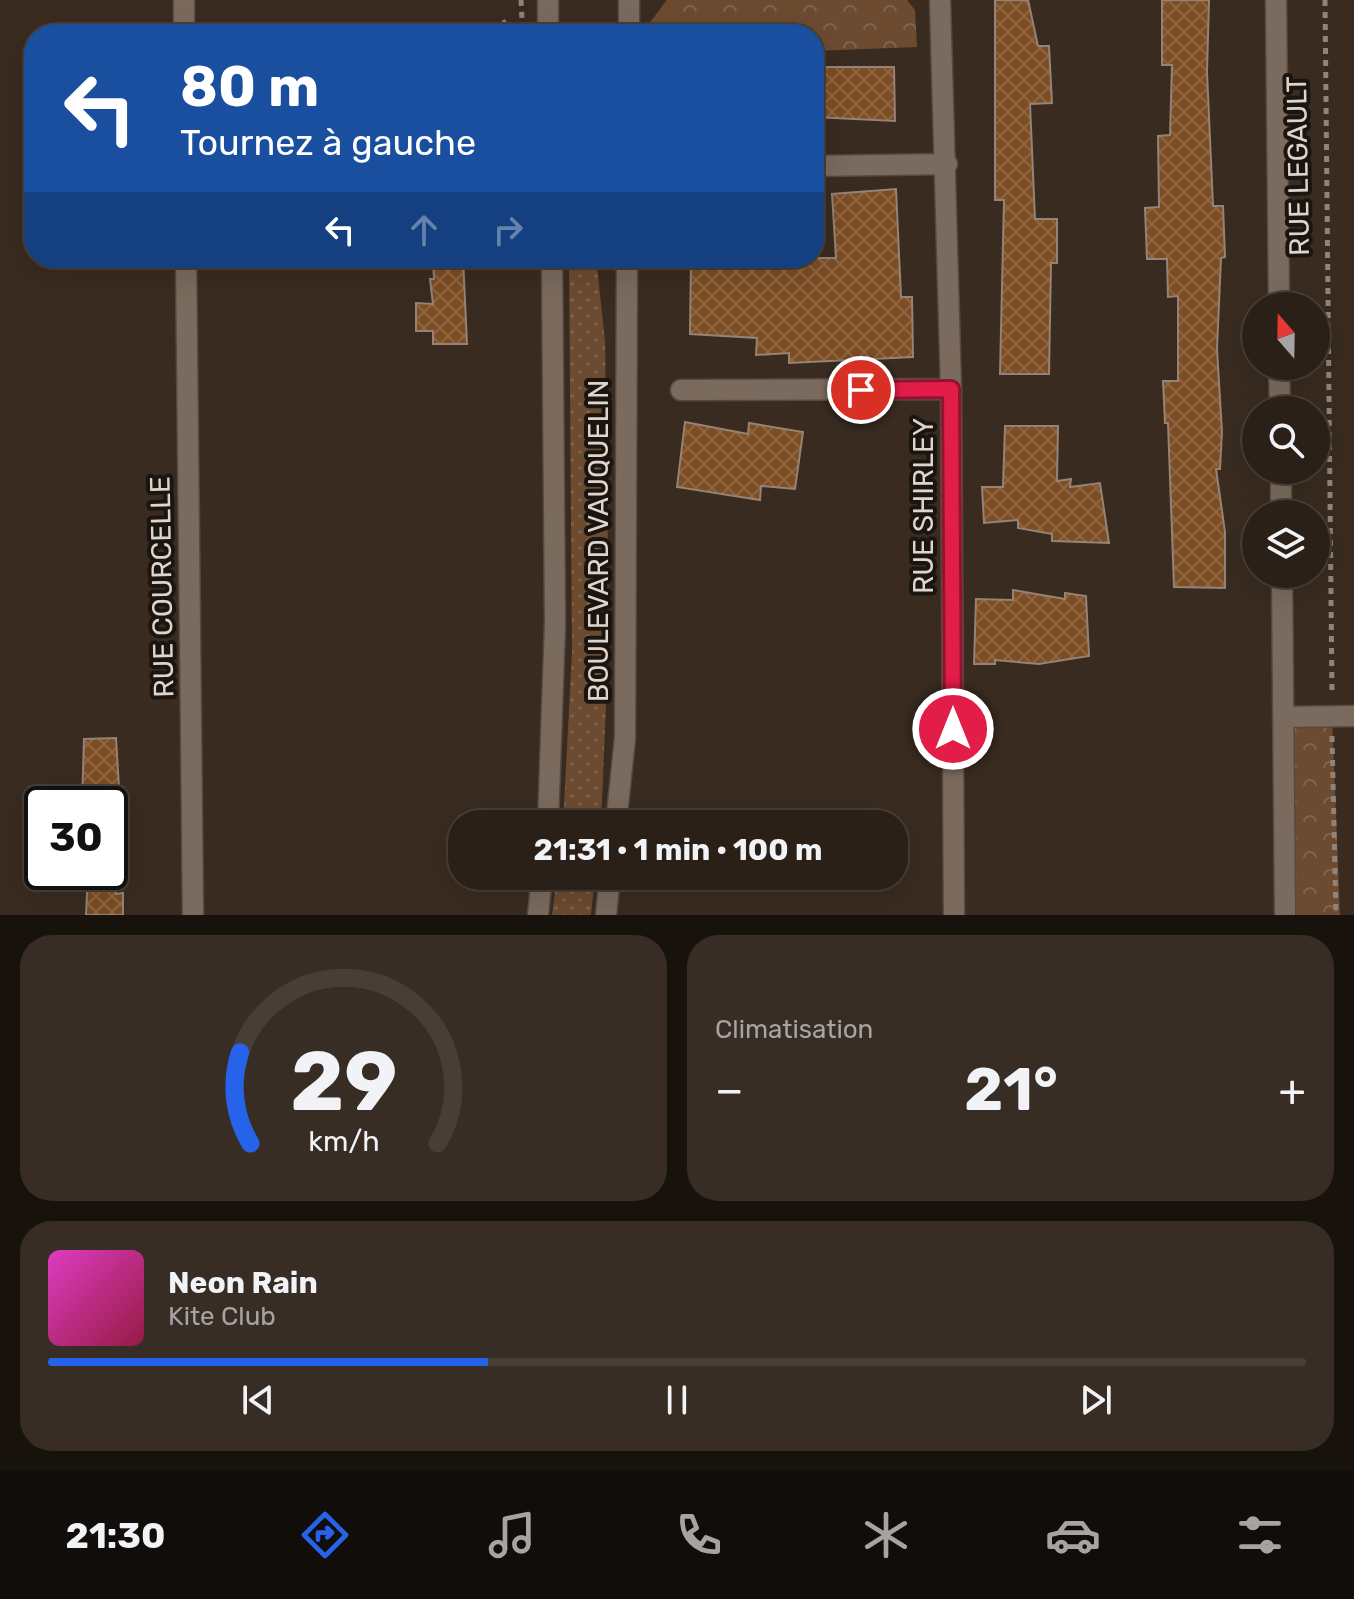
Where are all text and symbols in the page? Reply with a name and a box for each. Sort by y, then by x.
text: 80 m [180,54,319,120]
icon: left [48,56,152,160]
street label: RUE LEGAULT [1280,76,1316,256]
text: Tournez à gauche [180,121,476,164]
icon: left [318,208,362,252]
icon: ahead [402,208,446,252]
icon: right [486,208,530,252]
north arrow [1242,292,1330,380]
map controls [1242,292,1330,588]
pin [827,356,895,424]
icon: arrive [839,368,883,412]
street label: BOULEVARD VAUQUELIN [582,380,615,702]
button: search [1242,396,1330,484]
street label: RUE SHIRLEY [907,418,940,594]
street label: RUE COURCELLE [144,476,180,698]
button: layers [1242,500,1330,588]
position arrow [911,687,995,771]
speed limit sign: 30 [24,786,128,890]
text: 21:31 · 1 min · 100 m [533,832,823,868]
text: Climatisation [715,1014,873,1045]
text: 29 [290,1032,397,1131]
text: 21° [964,1054,1058,1125]
text: − [715,1064,744,1116]
text: + [1279,1064,1306,1116]
text: km/h [308,1124,379,1158]
text: Neon Rain [168,1265,318,1301]
text: Kite Club [168,1301,276,1332]
icon: previous [236,1378,280,1422]
icon: pause [655,1378,699,1422]
icon: next [1074,1378,1118,1422]
icon: directions [297,1507,353,1563]
icon: music [484,1507,540,1563]
icon: phone [671,1507,727,1563]
icon: climate [858,1507,914,1563]
icon: car [1045,1507,1101,1563]
icon: filters [1232,1507,1288,1563]
text: 21:30 [66,1514,166,1557]

